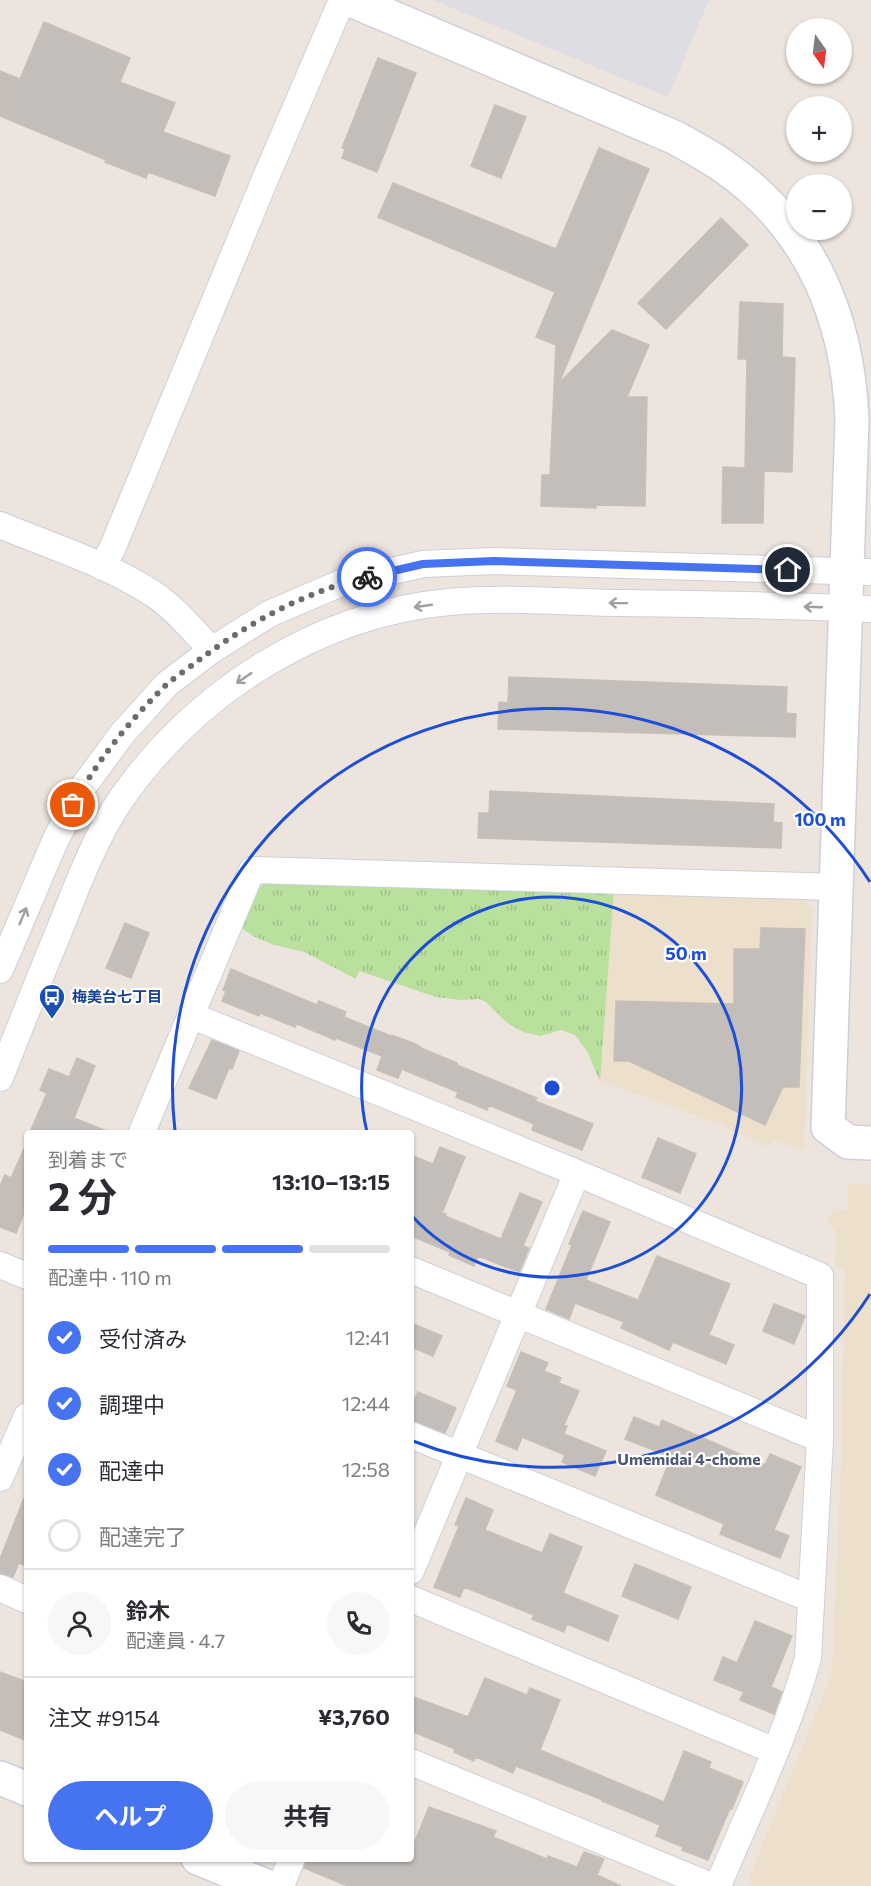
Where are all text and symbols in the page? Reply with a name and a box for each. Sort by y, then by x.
north arrow [786,18,852,84]
map controls [786,18,852,240]
button: + [786,96,852,162]
button: − [786,174,852,240]
pin [762,544,813,595]
courier [337,547,397,607]
icon: home [771,553,804,586]
icon: bike [351,561,384,594]
one-way arrow [608,597,628,609]
one-way arrow [413,600,433,611]
one-way arrow [803,602,823,613]
one-way arrow [236,672,252,684]
pin [47,779,98,830]
icon: bag [56,788,89,821]
text: 100 m [794,808,846,830]
one-way arrow [18,907,29,925]
text: 50 m [665,942,707,964]
bus stop icon: 梅美台七丁目 [37,982,67,1020]
place label: 梅美台七丁目 [72,987,162,1005]
centre of rings [542,1078,562,1098]
text: 到着まで [48,1147,128,1171]
text: 13:10–13:15 [272,1168,390,1195]
text: 2 分 [48,1171,117,1219]
text: 配達中 · 110 m [48,1265,172,1289]
icon: check [48,1321,81,1354]
text: 受付済み [99,1325,187,1352]
text: 12:41 [346,1325,390,1349]
icon: check [48,1387,81,1420]
text: 調理中 [99,1391,165,1418]
text: 12:44 [342,1391,390,1415]
district label: Umemidai 4-chome [617,1449,761,1468]
icon: check [48,1453,81,1486]
text: 配達中 [99,1457,165,1484]
text: 12:58 [342,1457,390,1481]
text: 配達完了 [99,1523,187,1550]
button: person [48,1592,111,1655]
button: phone [327,1592,390,1655]
text: 鈴木 [126,1597,170,1624]
text: 配達員 · 4.7 [126,1628,225,1652]
text: ¥3,760 [318,1703,390,1730]
text: 注文 #9154 [48,1704,160,1731]
button: ヘルプ [48,1781,213,1850]
button: 共有 [225,1781,390,1850]

